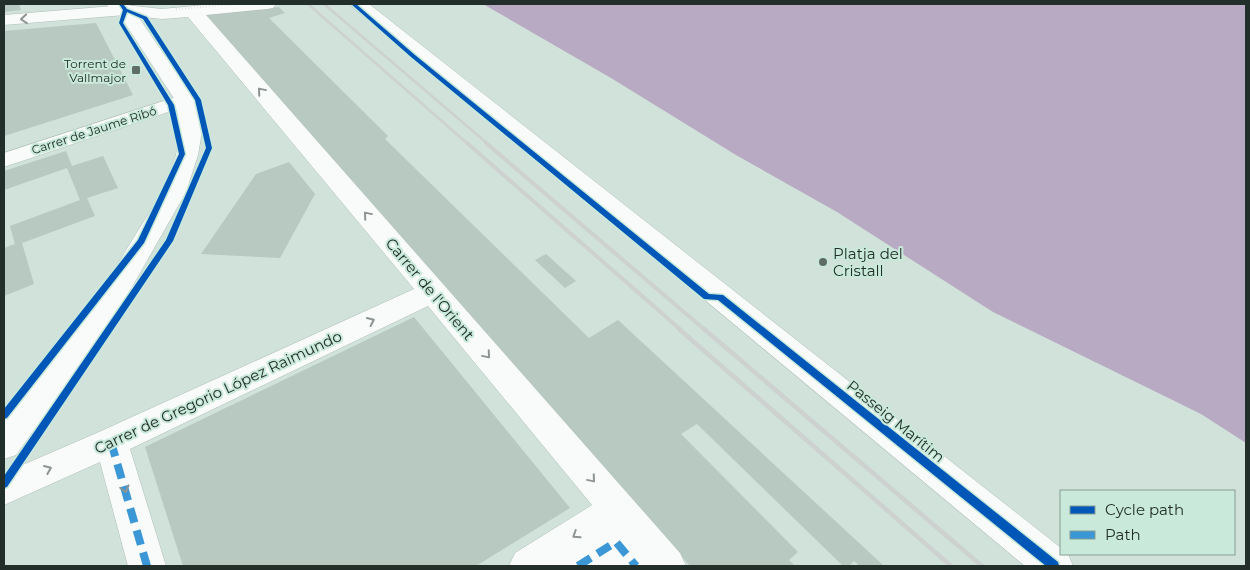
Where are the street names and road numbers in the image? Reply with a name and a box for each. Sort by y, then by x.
street label: Carrer de Jaume Ribó [30,103,158,157]
street label: Carrer de l'Orient [382,234,478,344]
street label: Carrer de Gregorio López Raimundo [91,326,345,458]
street label: Passeig Marítim [843,376,949,466]

